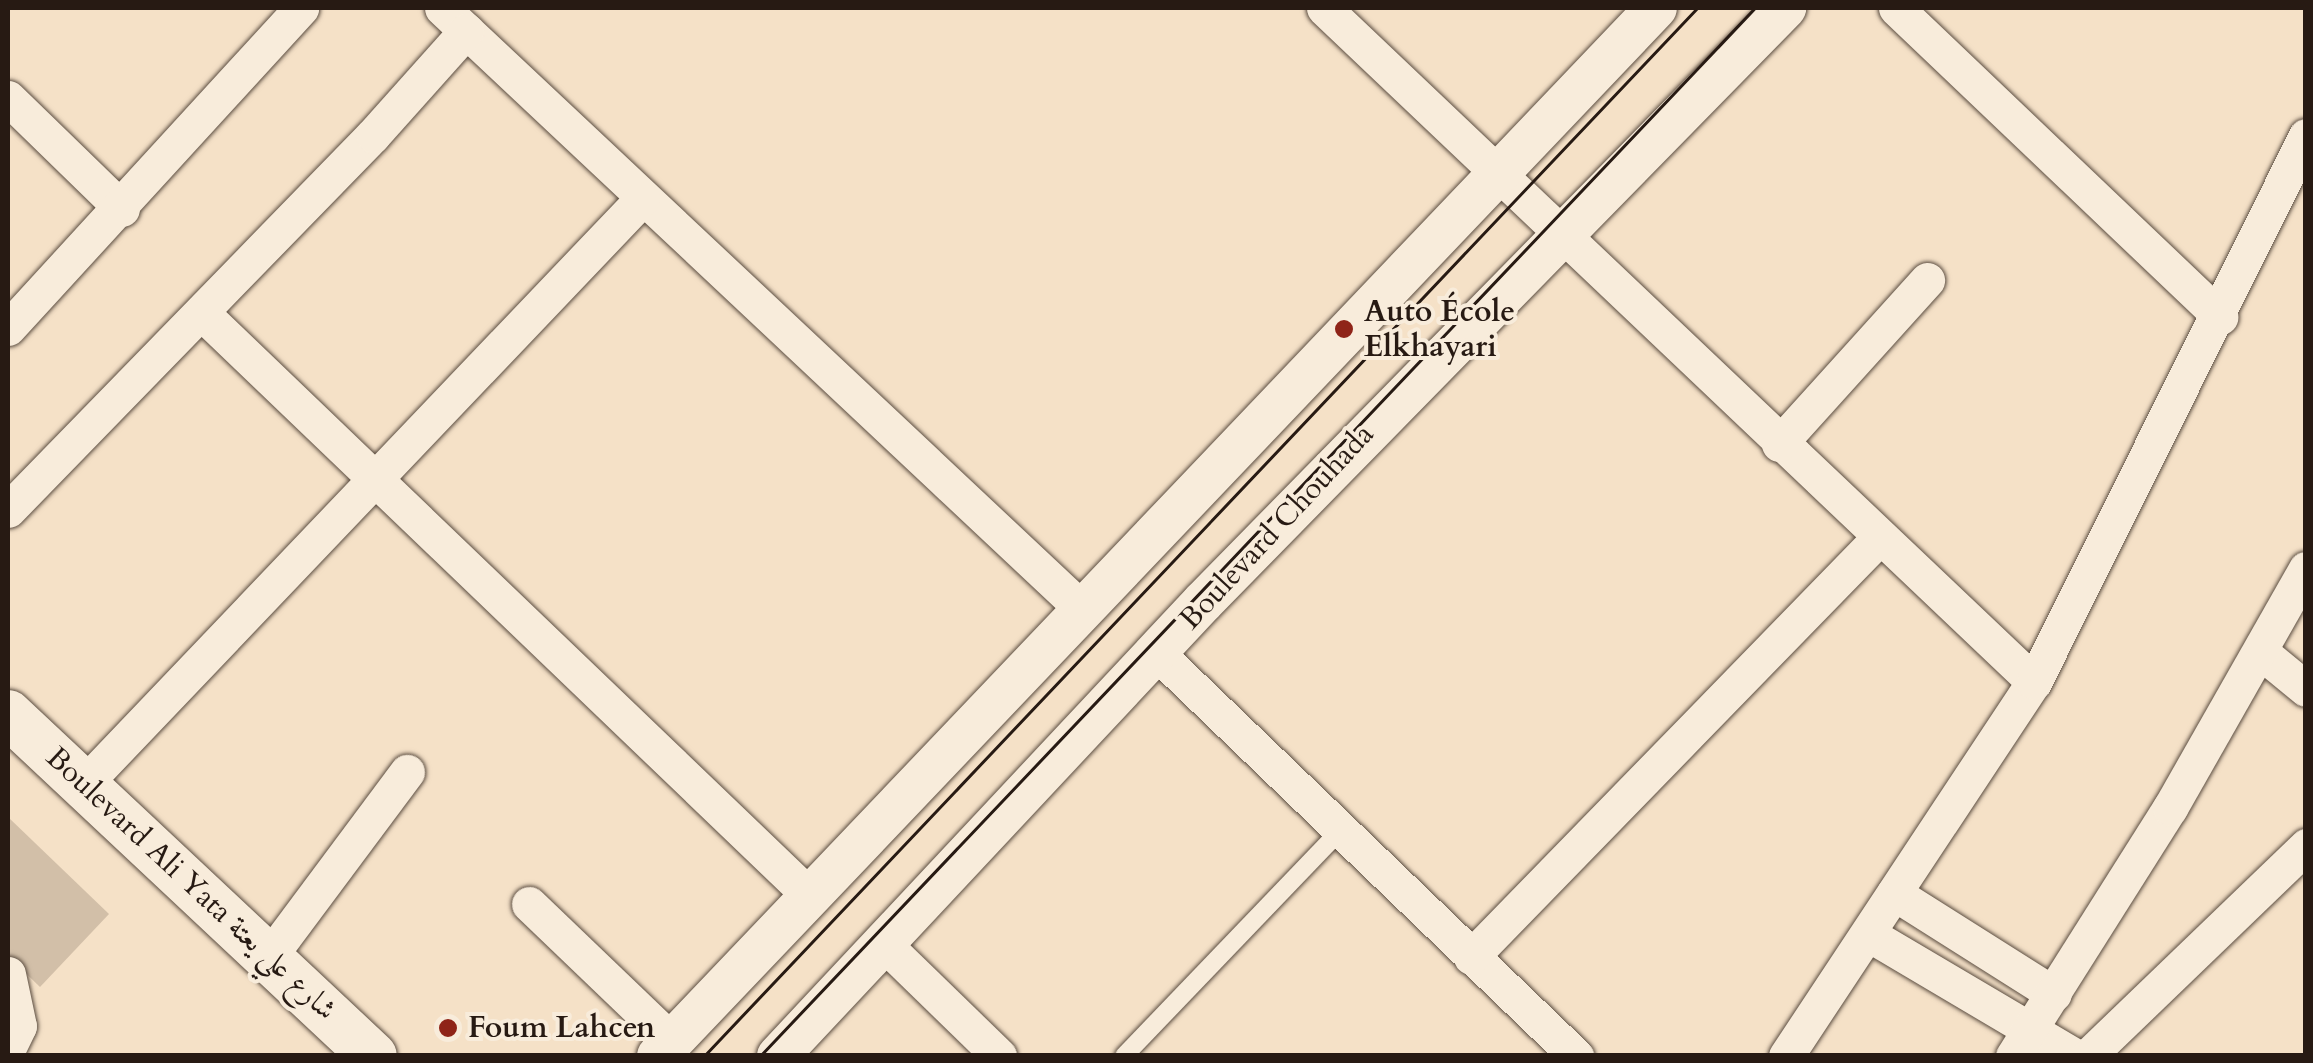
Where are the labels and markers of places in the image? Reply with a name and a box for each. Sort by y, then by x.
place label: Auto École Elkhayari [1364,294,1515,364]
marker: Auto École Elkhayari [1333,318,1355,340]
place label: Foum Lahcen [468,1010,655,1046]
marker: Foum Lahcen [437,1017,459,1039]

